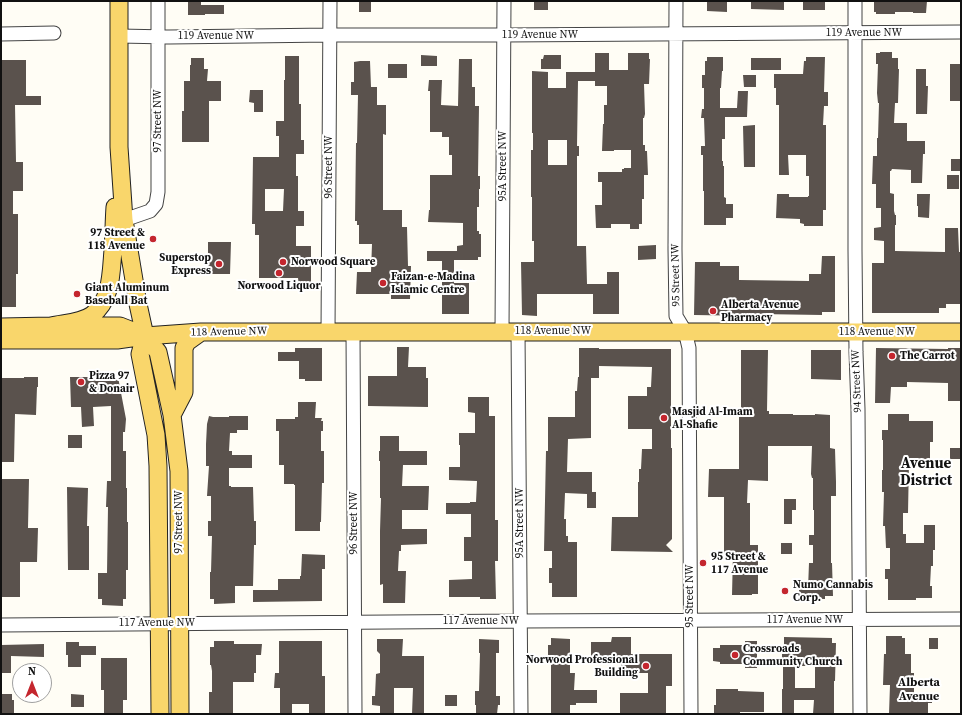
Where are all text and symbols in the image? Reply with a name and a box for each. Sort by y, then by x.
street label: 119 Avenue NW [826,26,902,40]
street label: 119 Avenue NW [502,28,578,42]
street label: 119 Avenue NW [178,29,254,43]
street label: 97 Street NW [151,89,165,153]
street label: 95A Street NW [496,131,510,201]
street label: 96 Street NW [322,135,336,199]
place label: 97 Street & 118 Avenue [88,226,145,252]
marker: 97 Street & 118 Avenue [148,234,158,244]
street label: 95 Street NW [669,243,683,307]
place label: Superstop Express [159,251,211,277]
place label: Norwood Square [291,255,375,269]
marker: Norwood Square [278,257,288,267]
marker: Superstop Express [214,259,224,269]
marker: Norwood Liquor [274,268,284,278]
place label: Faizan-e-Madina Islamic Centre [391,270,475,296]
marker: Faizan-e-Madina Islamic Centre [378,278,388,288]
place label: Norwood Liquor [237,279,321,293]
place label: Giant Aluminum Baseball Bat [85,281,169,307]
marker: Giant Aluminum Baseball Bat [72,289,82,299]
place label: Alberta Avenue Pharmacy [721,298,799,324]
marker: Alberta Avenue Pharmacy [708,306,718,316]
street label: 118 Avenue NW [515,324,591,338]
street label: 118 Avenue NW [191,325,267,339]
street label: 118 Avenue NW [839,325,915,339]
street label: 94 Street NW [849,349,865,413]
place label: The Carrot [900,349,955,363]
marker: The Carrot [887,351,897,361]
place label: Pizza 97 & Donair [89,369,134,395]
marker: Pizza 97 & Donair [76,377,86,387]
place label: Masjid Al-Imam Al-Shafie [672,405,753,431]
marker: Masjid Al-Imam Al-Shafie [659,413,669,423]
district label: Avenue District [900,455,952,490]
street label: 95A Street NW [513,488,527,558]
street label: 97 Street NW [172,490,186,554]
street label: 96 Street NW [347,491,361,555]
place label: 95 Street & 117 Avenue [711,550,768,576]
marker: 95 Street & 117 Avenue [698,558,708,568]
street label: 95 Street NW [683,564,697,628]
place label: Numo Cannabis Corp. [793,578,873,604]
marker: Numo Cannabis Corp. [780,586,790,596]
street label: 117 Avenue NW [767,613,843,627]
street label: 117 Avenue NW [443,614,519,628]
street label: 117 Avenue NW [119,616,195,630]
place label: Crossroads Community Church [743,642,842,668]
marker: Crossroads Community Church [730,650,740,660]
place label: Norwood Professional Building [526,653,638,679]
marker: Norwood Professional Building [641,661,651,671]
north arrow [12,663,52,703]
text: N [28,664,36,679]
district label: Alberta Avenue [898,676,940,704]

